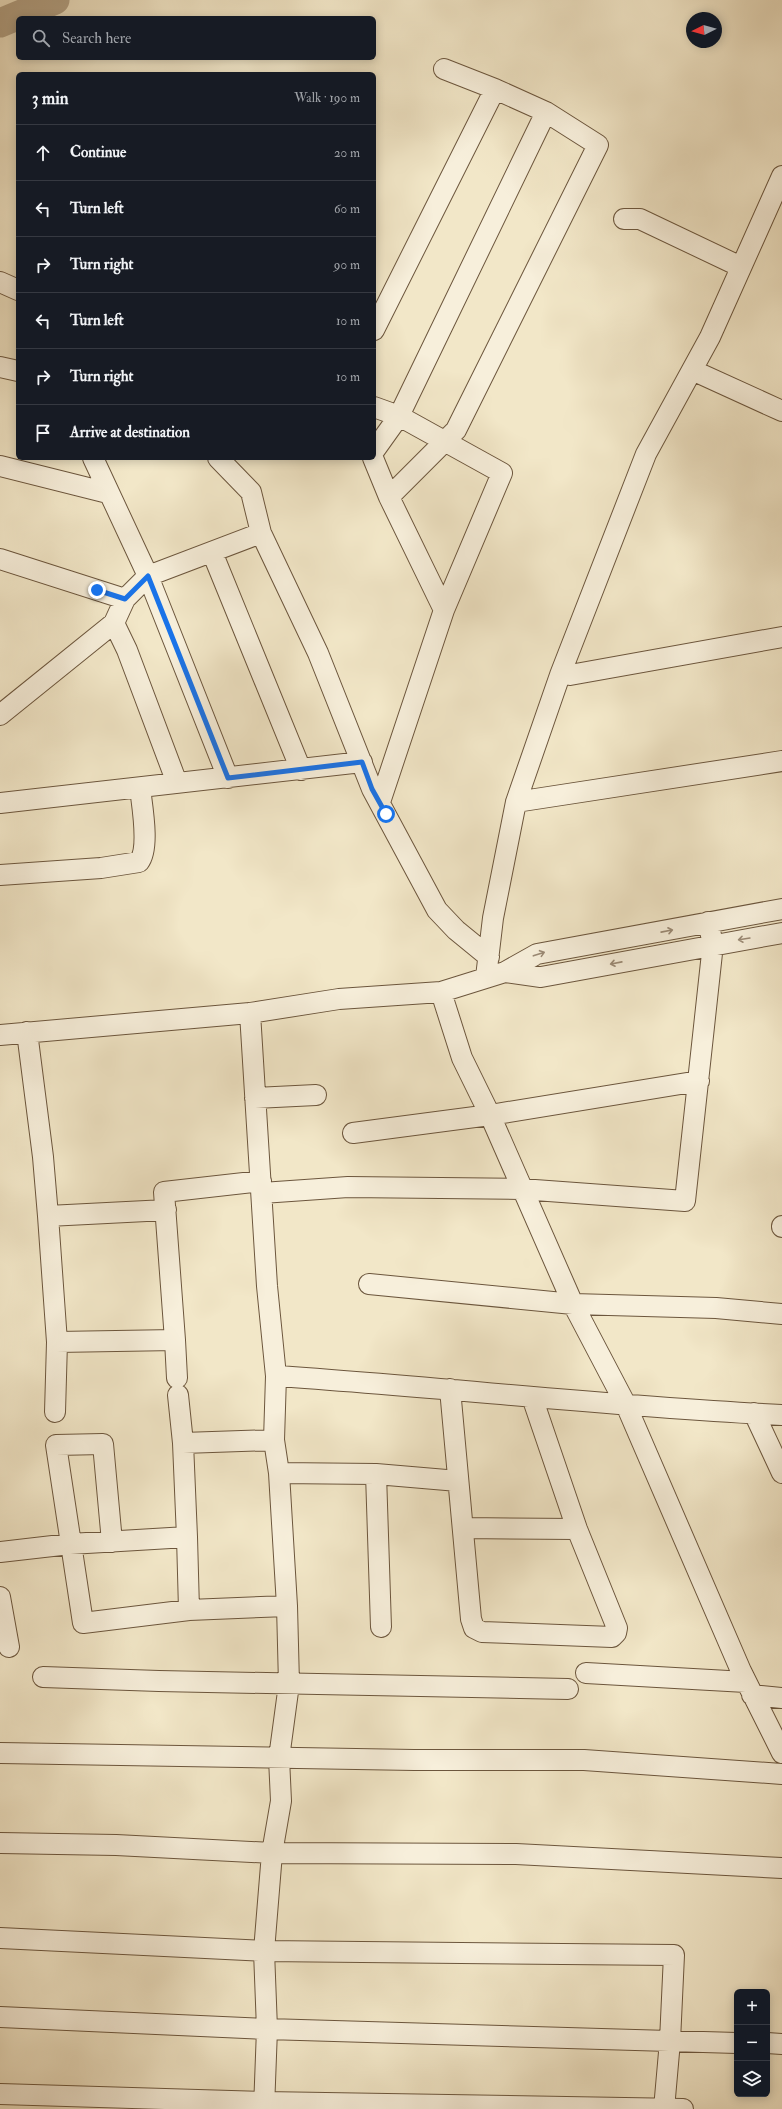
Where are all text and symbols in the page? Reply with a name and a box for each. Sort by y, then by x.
north arrow [686,12,722,48]
search box [16,16,376,60]
icon: search [30,27,52,49]
text: Search here [62,29,131,48]
text: 3 min [32,88,69,109]
text: Walk · 190 m [294,90,360,106]
icon: ahead [32,142,54,164]
text: Continue [70,143,126,162]
text: 20 m [334,145,360,161]
icon: left [32,198,54,220]
text: Turn left [70,199,124,218]
text: 60 m [334,201,360,217]
icon: right [32,254,54,276]
text: Turn right [70,255,133,274]
text: 90 m [334,257,360,273]
icon: left [32,310,54,332]
text: Turn left [70,311,124,330]
text: 10 m [336,313,360,329]
icon: right [32,366,54,388]
text: Turn right [70,367,133,386]
text: 10 m [336,369,360,385]
icon: arrive [32,422,54,444]
text: Arrive at destination [70,423,190,442]
route end [88,581,106,599]
route start [377,805,395,823]
one-way arrow [660,927,673,935]
one-way arrow [737,935,750,943]
one-way arrow [532,950,545,957]
one-way arrow [610,959,623,967]
map controls [734,1989,770,2097]
button: + [734,1989,770,2025]
button: − [734,2025,770,2061]
button: layers [734,2061,770,2097]

